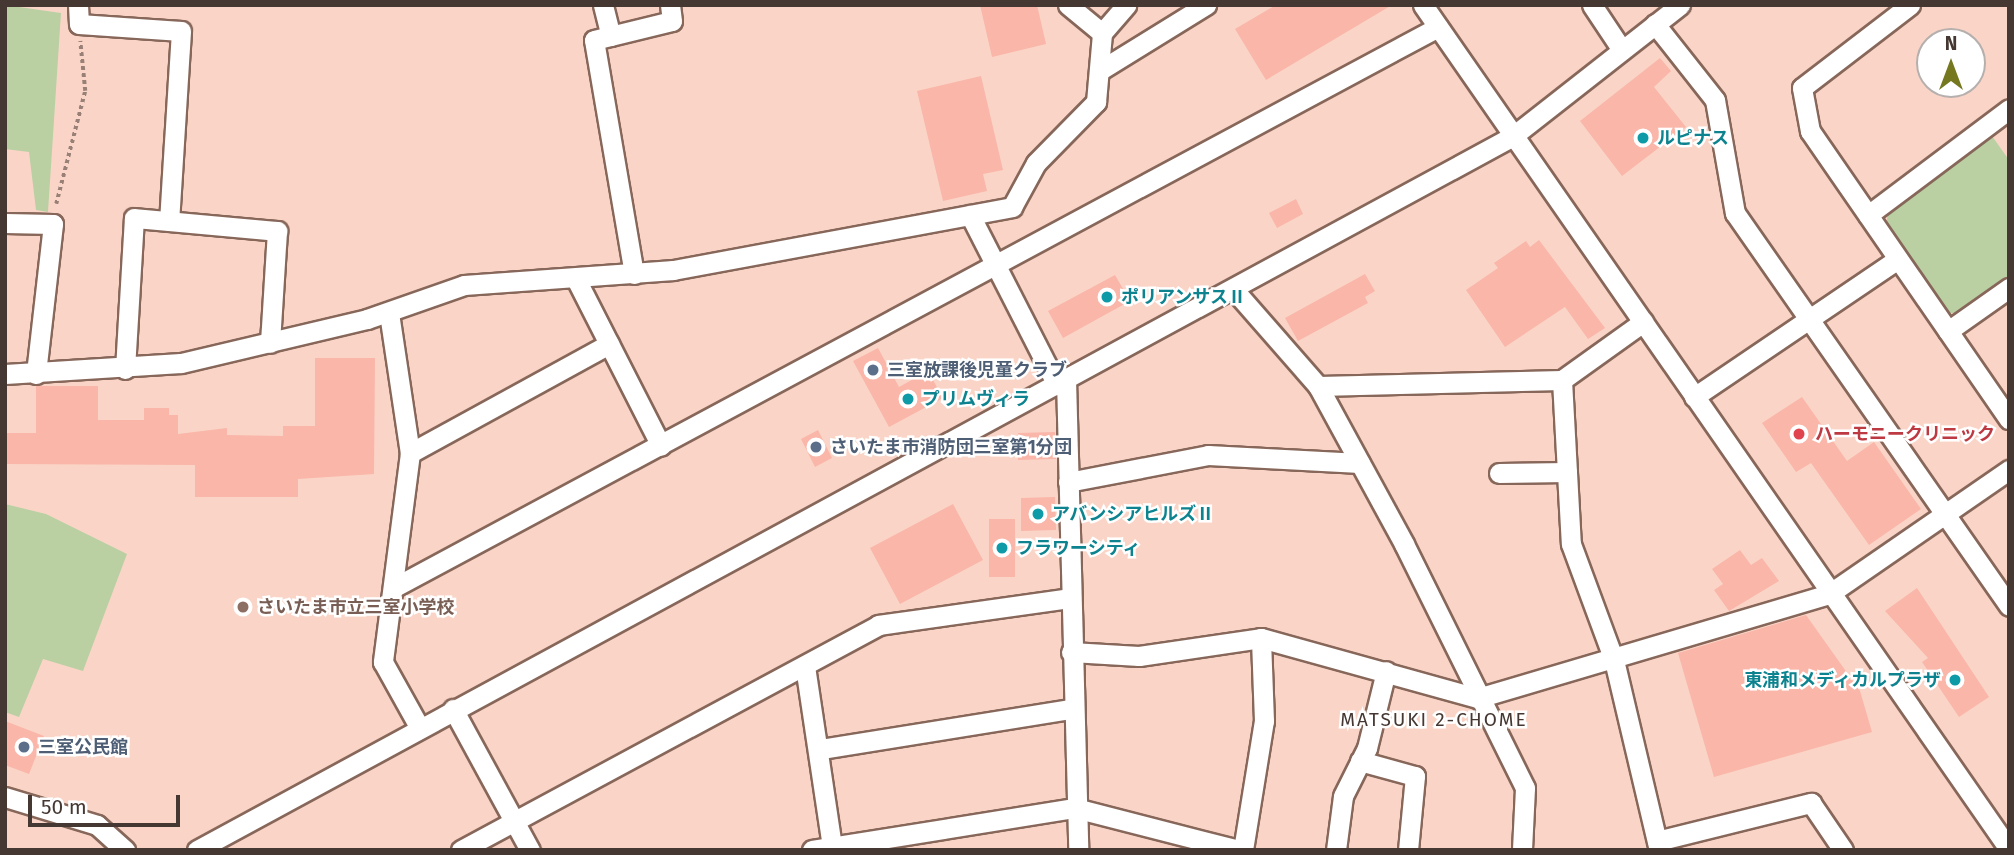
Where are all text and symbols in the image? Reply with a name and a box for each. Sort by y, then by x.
north arrow [1916,28,1986,98]
text: N [1945,32,1957,55]
place label: ルピナス [1657,127,1729,149]
marker: ルピナス [1635,130,1651,146]
place label: ポリアンサスⅡ [1121,286,1247,308]
marker: ポリアンサスⅡ [1099,289,1115,305]
place label: 三室放課後児童クラブ [887,359,1067,381]
marker: 三室放課後児童クラブ [865,362,881,378]
place label: プリムヴィラ [922,388,1030,410]
marker: プリムヴィラ [900,391,916,407]
place label: ハーモニークリニック [1815,423,1995,445]
marker: ハーモニークリニック [1789,424,1809,444]
place label: さいたま市消防団三室第1分団 [830,436,1072,458]
marker: さいたま市消防団三室第1分団 [808,439,824,455]
place label: アバンシアヒルズⅡ [1052,503,1214,525]
marker: アバンシアヒルズⅡ [1030,506,1046,522]
place label: フラワーシティ [1016,537,1142,559]
marker: フラワーシティ [994,540,1010,556]
place label: さいたま市立三室小学校 [257,596,455,618]
marker: さいたま市立三室小学校 [235,599,251,615]
place label: 東浦和メディカルプラザ [1743,669,1941,691]
marker: 東浦和メディカルプラザ [1947,672,1963,688]
district label: MATSUKI 2-CHOME [1342,709,1526,731]
place label: 三室公民館 [38,736,128,758]
marker: 三室公民館 [16,739,32,755]
scale bar [32,782,184,826]
text: 50 m [41,794,87,820]

